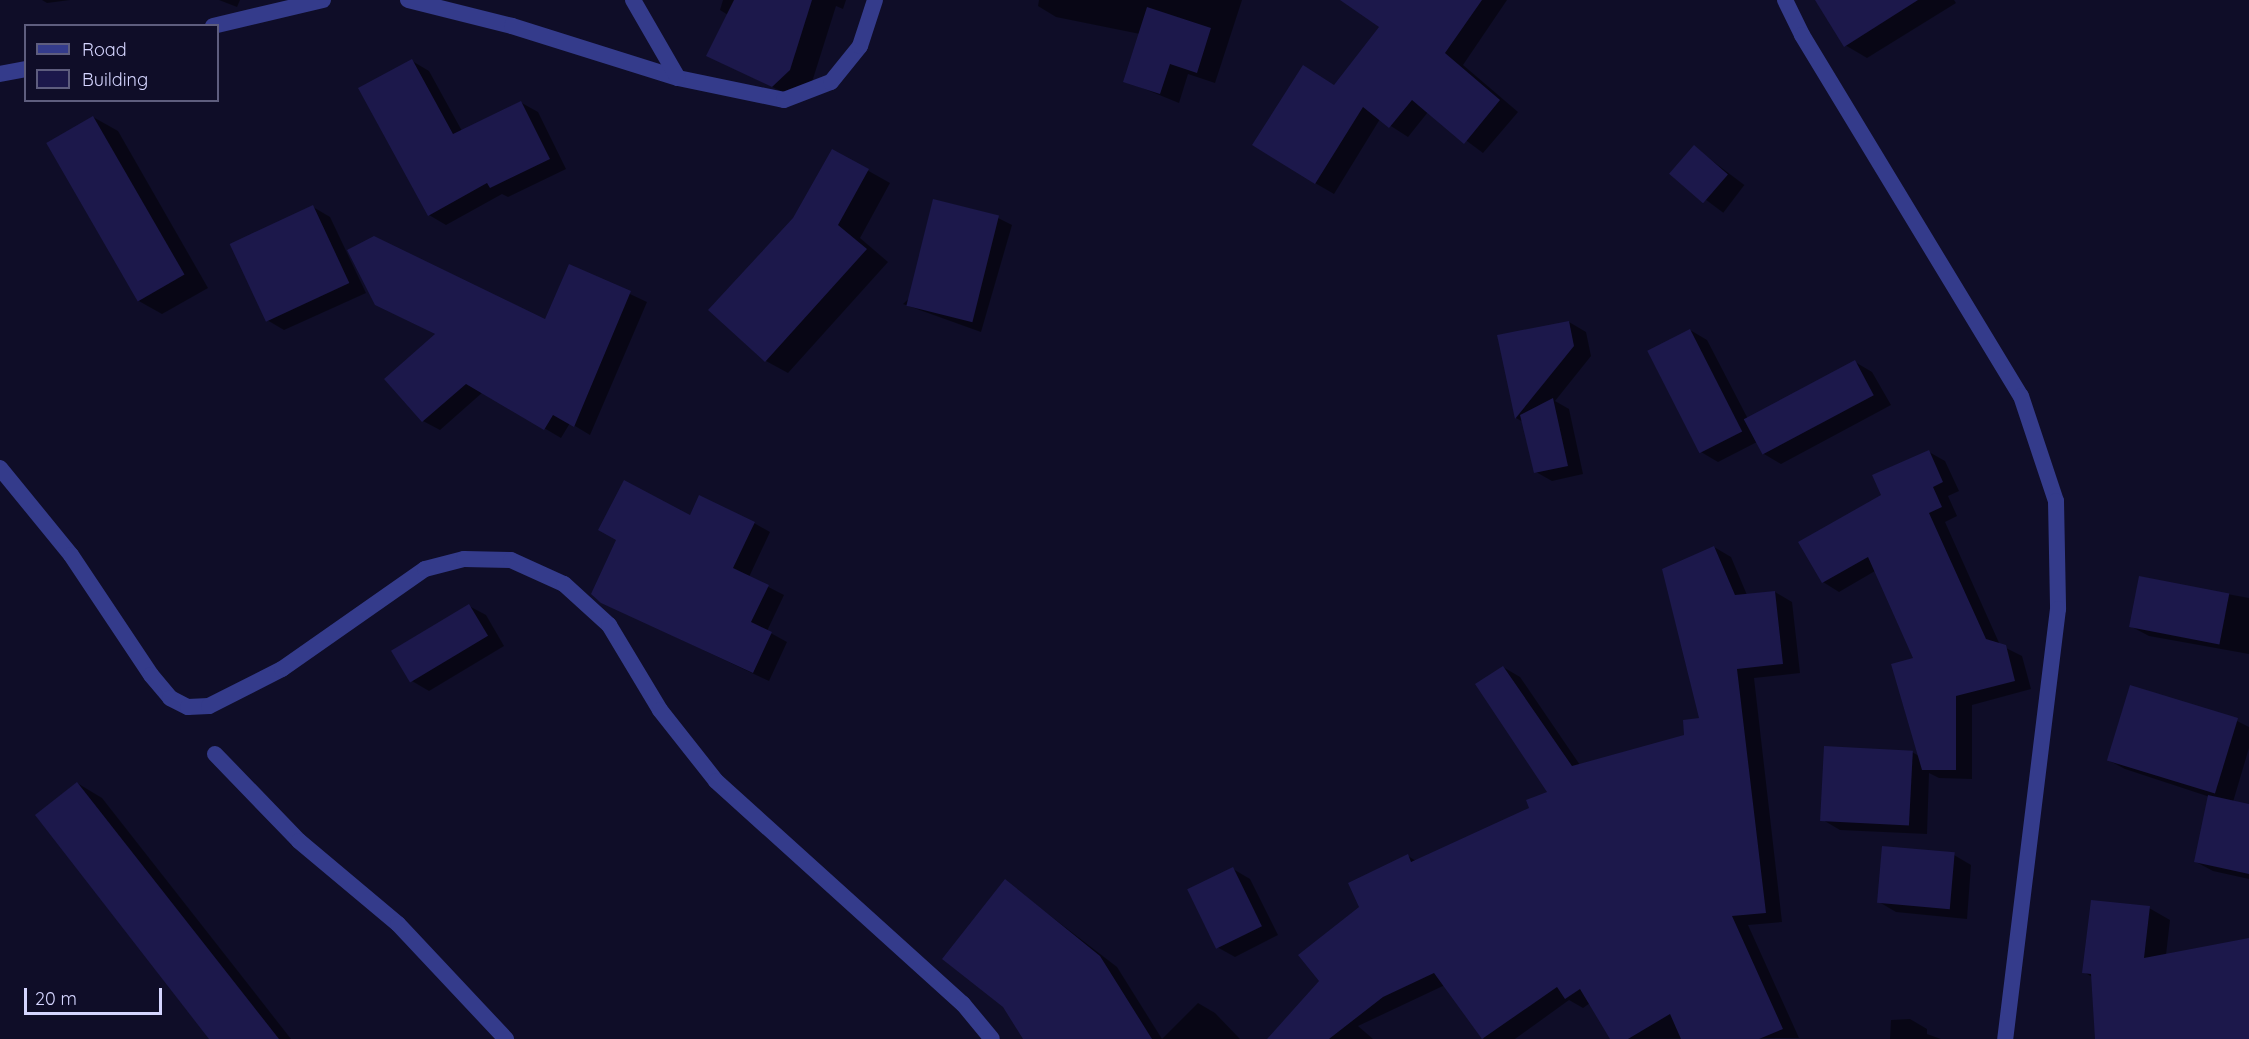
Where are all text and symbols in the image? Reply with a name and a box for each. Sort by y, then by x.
legend [24,24,219,102]
text: Road [82,38,127,61]
text: Building [82,68,148,91]
scale bar [27,976,165,1014]
text: 20 m [35,987,77,1010]

